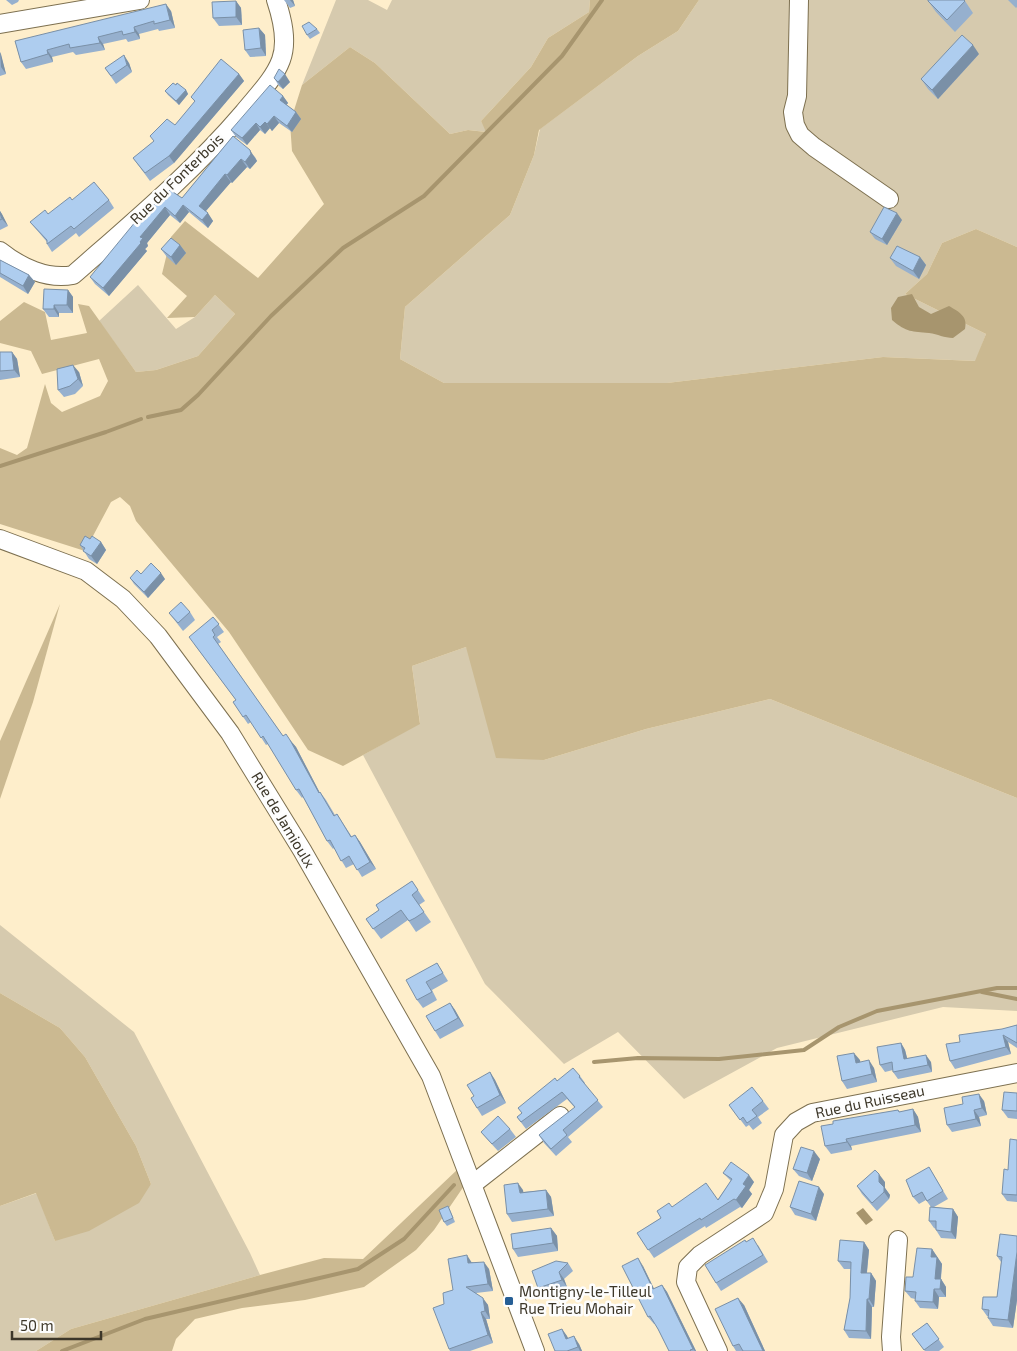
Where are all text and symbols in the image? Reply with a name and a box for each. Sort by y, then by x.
street label: Rue du Fonterbois [126,129,227,227]
street label: Rue de Jamioulx [248,768,320,871]
street label: Rue du Ruisseau [813,1081,926,1121]
place label: Montigny-le-Tilleul Rue Trieu Mohair [519,1282,652,1317]
marker: Montigny-le-Tilleul Rue Trieu Mohair [503,1295,515,1307]
scale bar [12,1308,101,1340]
text: 50 m [20,1316,54,1334]

